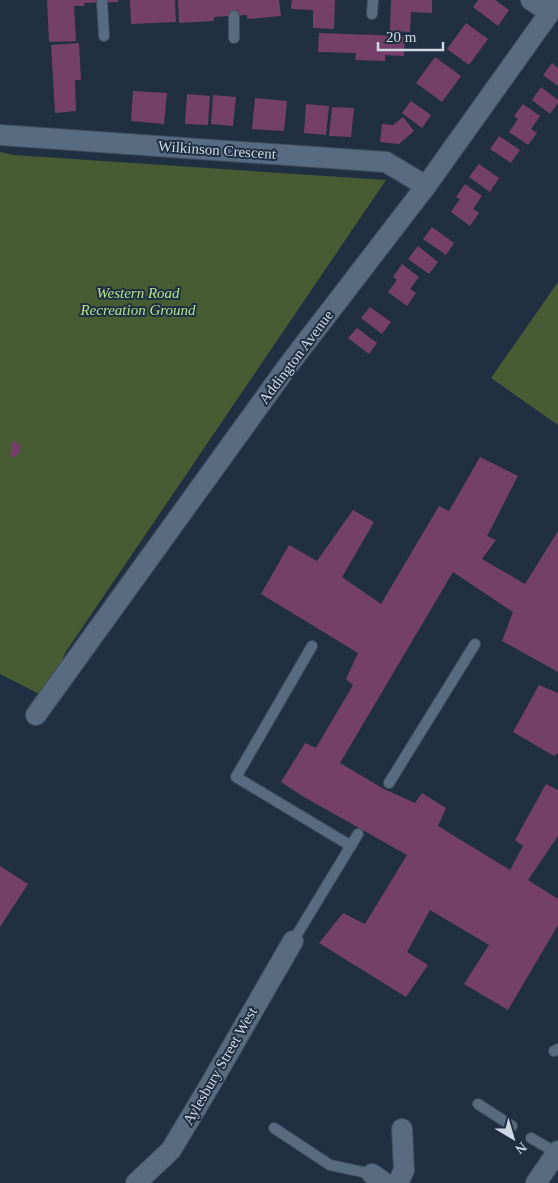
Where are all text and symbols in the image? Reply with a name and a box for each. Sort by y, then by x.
scale bar [378,20,443,52]
text: 20 m [386,29,417,45]
street label: Wilkinson Crescent [158,138,277,162]
park label: Western Road Recreation Ground [79,285,196,318]
street label: Addington Avenue [256,307,336,407]
street label: Aylesbury Street West [180,1004,261,1128]
north arrow [488,1113,538,1163]
text: N [512,1139,529,1157]

